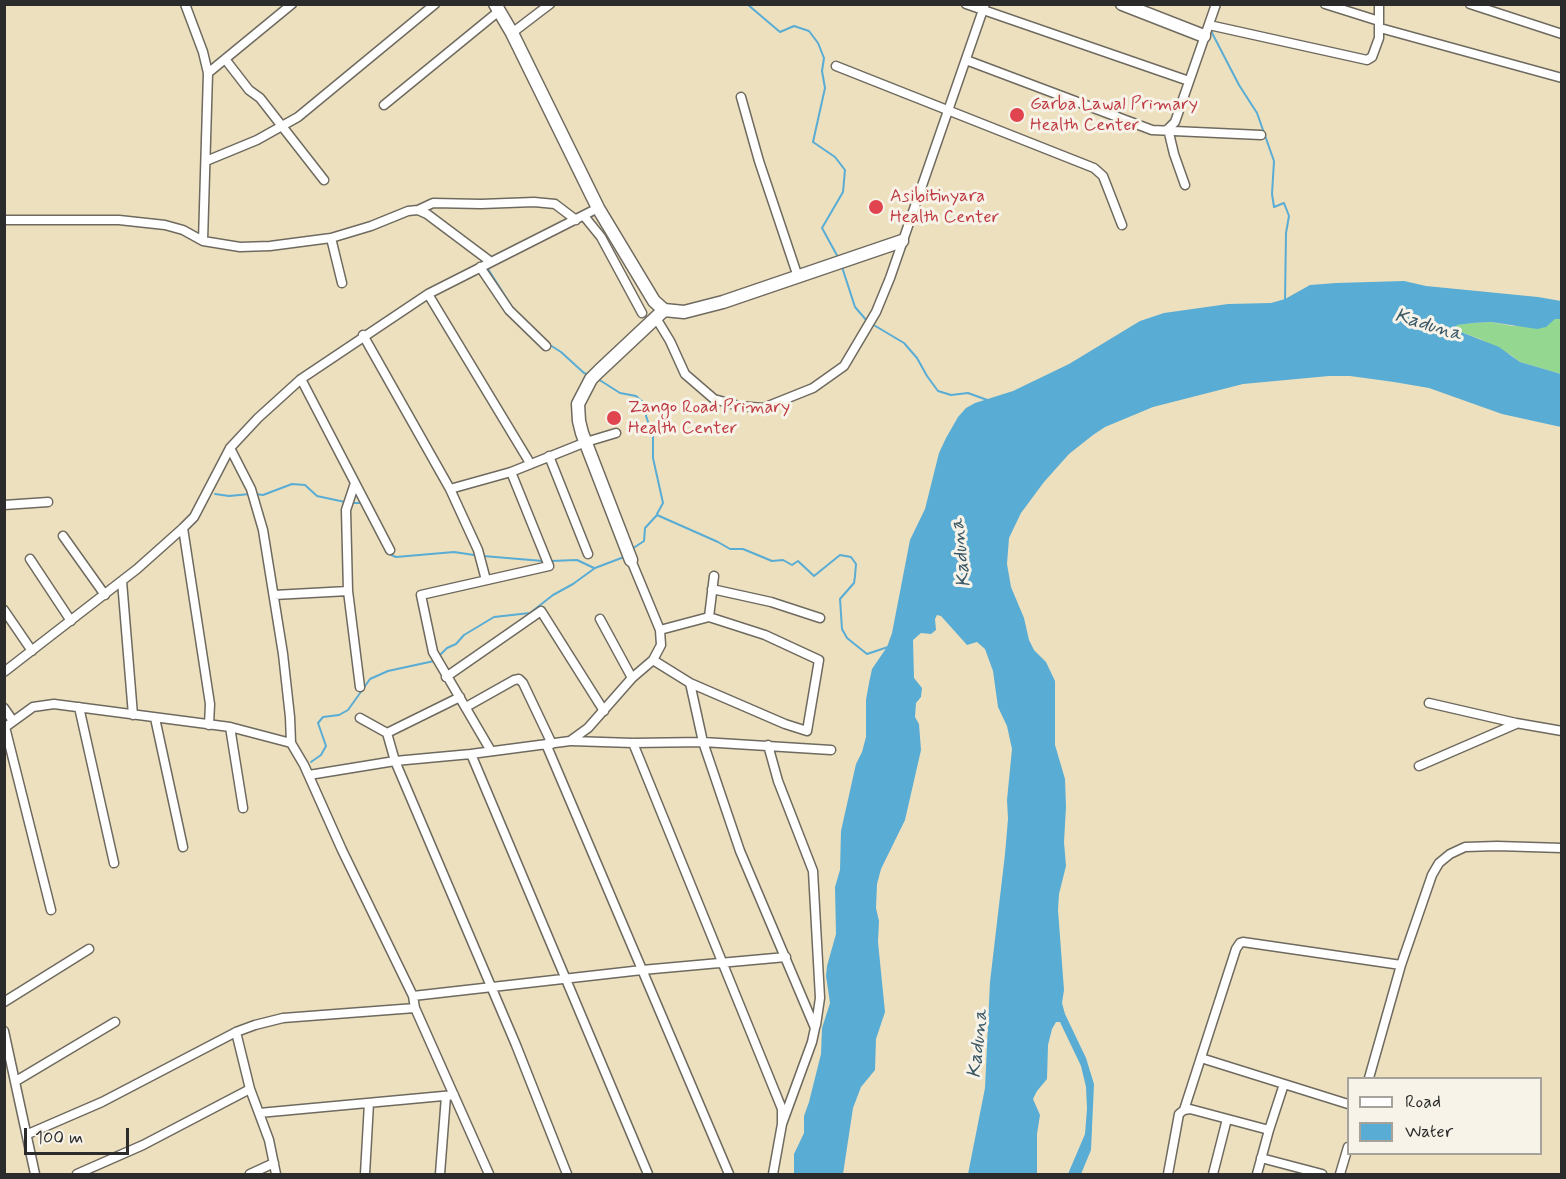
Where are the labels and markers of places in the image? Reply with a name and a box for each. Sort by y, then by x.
place label: Garba Lawal Primary Health Center [1030,94,1198,136]
marker: Garba Lawal Primary Health Center [1008,106,1026,124]
place label: Asibitinyara Health Center [890,186,999,228]
marker: Asibitinyara Health Center [867,198,885,216]
place label: Zango Road Primary Health Center [628,397,790,440]
marker: Zango Road Primary Health Center [605,409,623,427]

